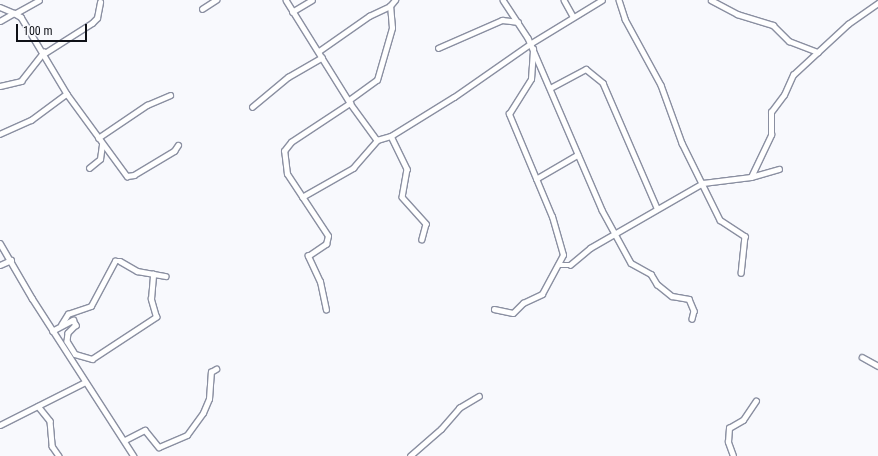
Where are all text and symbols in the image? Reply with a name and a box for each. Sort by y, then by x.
scale bar [18,16,89,42]
text: 100 m [23,24,53,38]

